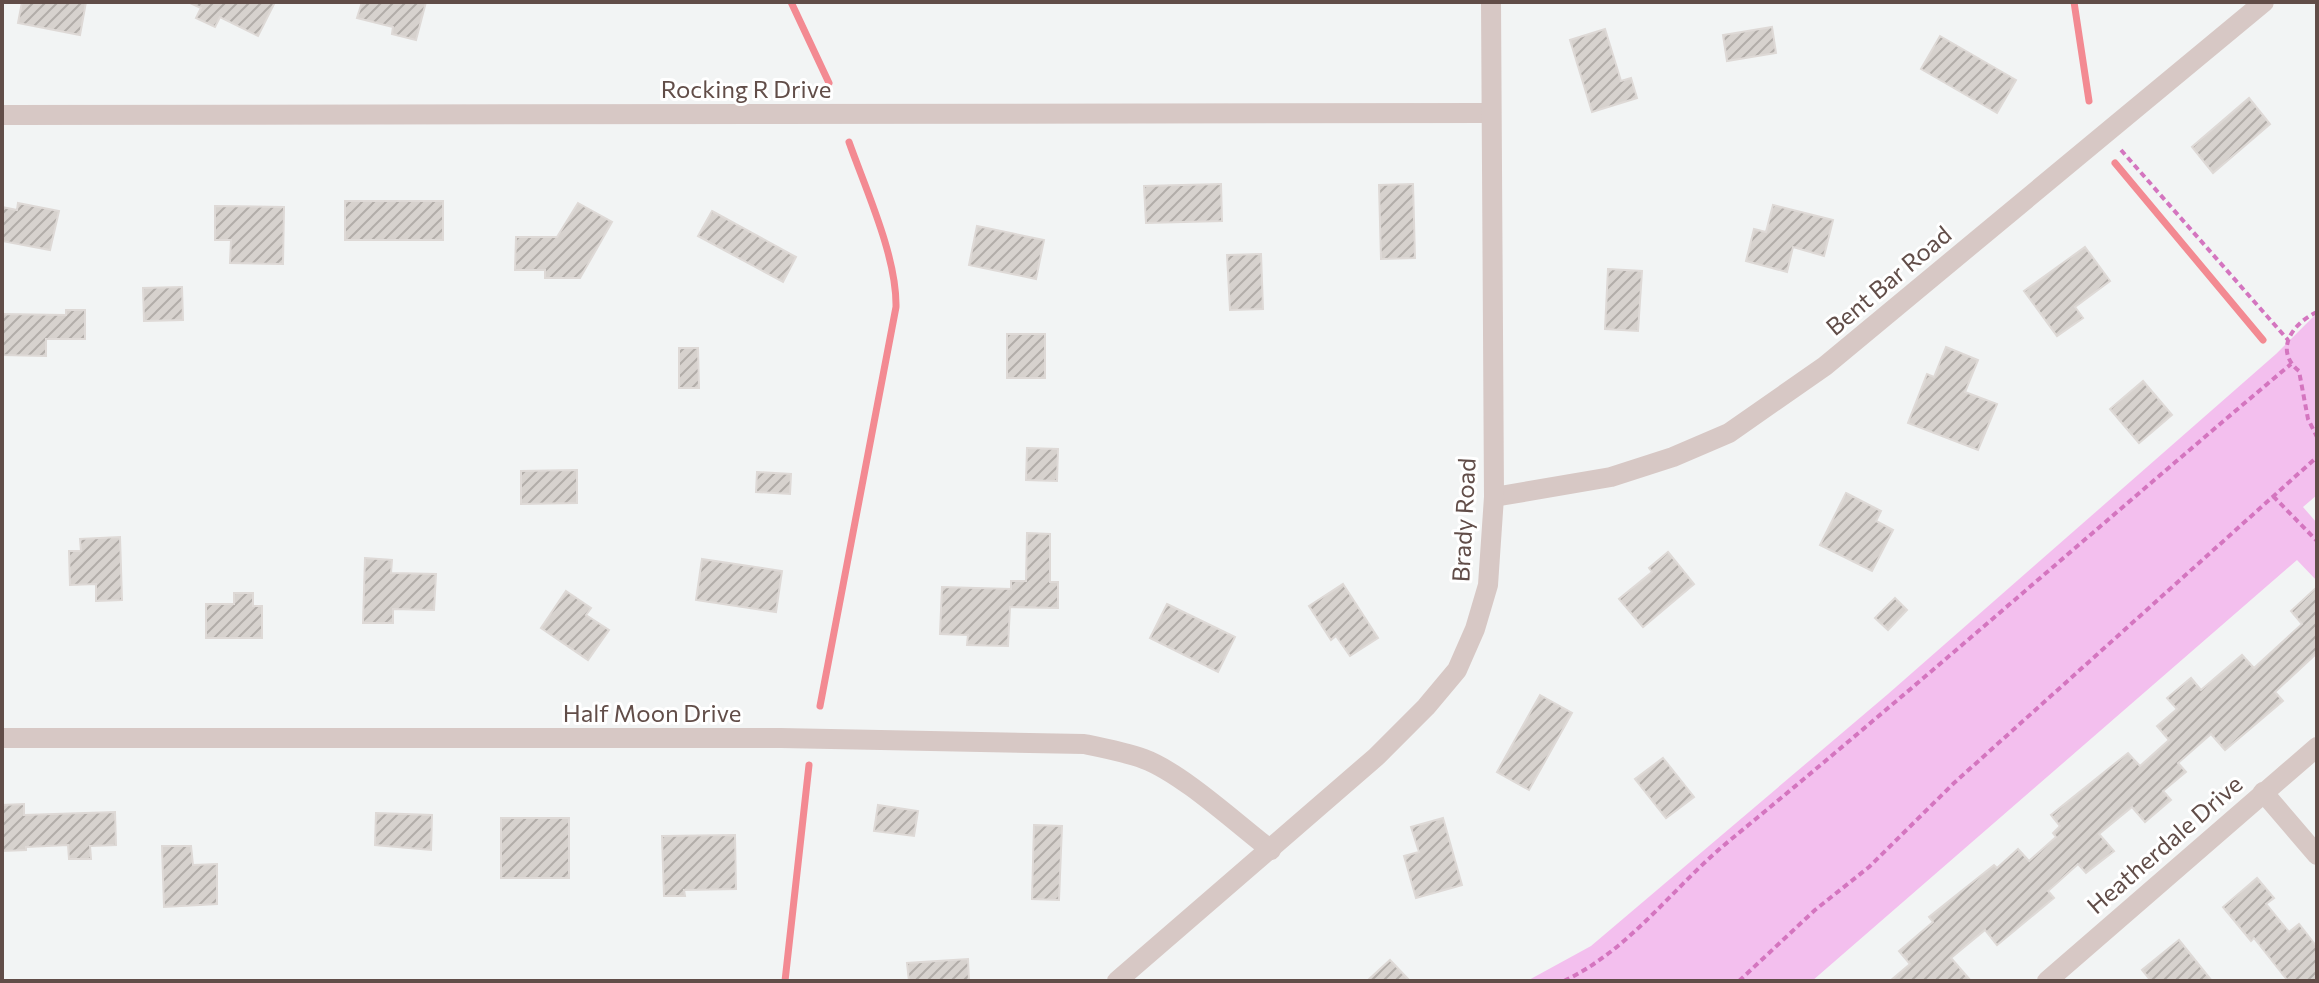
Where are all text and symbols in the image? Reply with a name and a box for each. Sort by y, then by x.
street label: Rocking R Drive [661,74,831,103]
street label: Bent Bar Road [1819,219,1957,341]
street label: Brady Road [1445,457,1481,583]
street label: Half Moon Drive [563,698,741,727]
street label: Heatherdale Drive [2080,769,2248,919]

